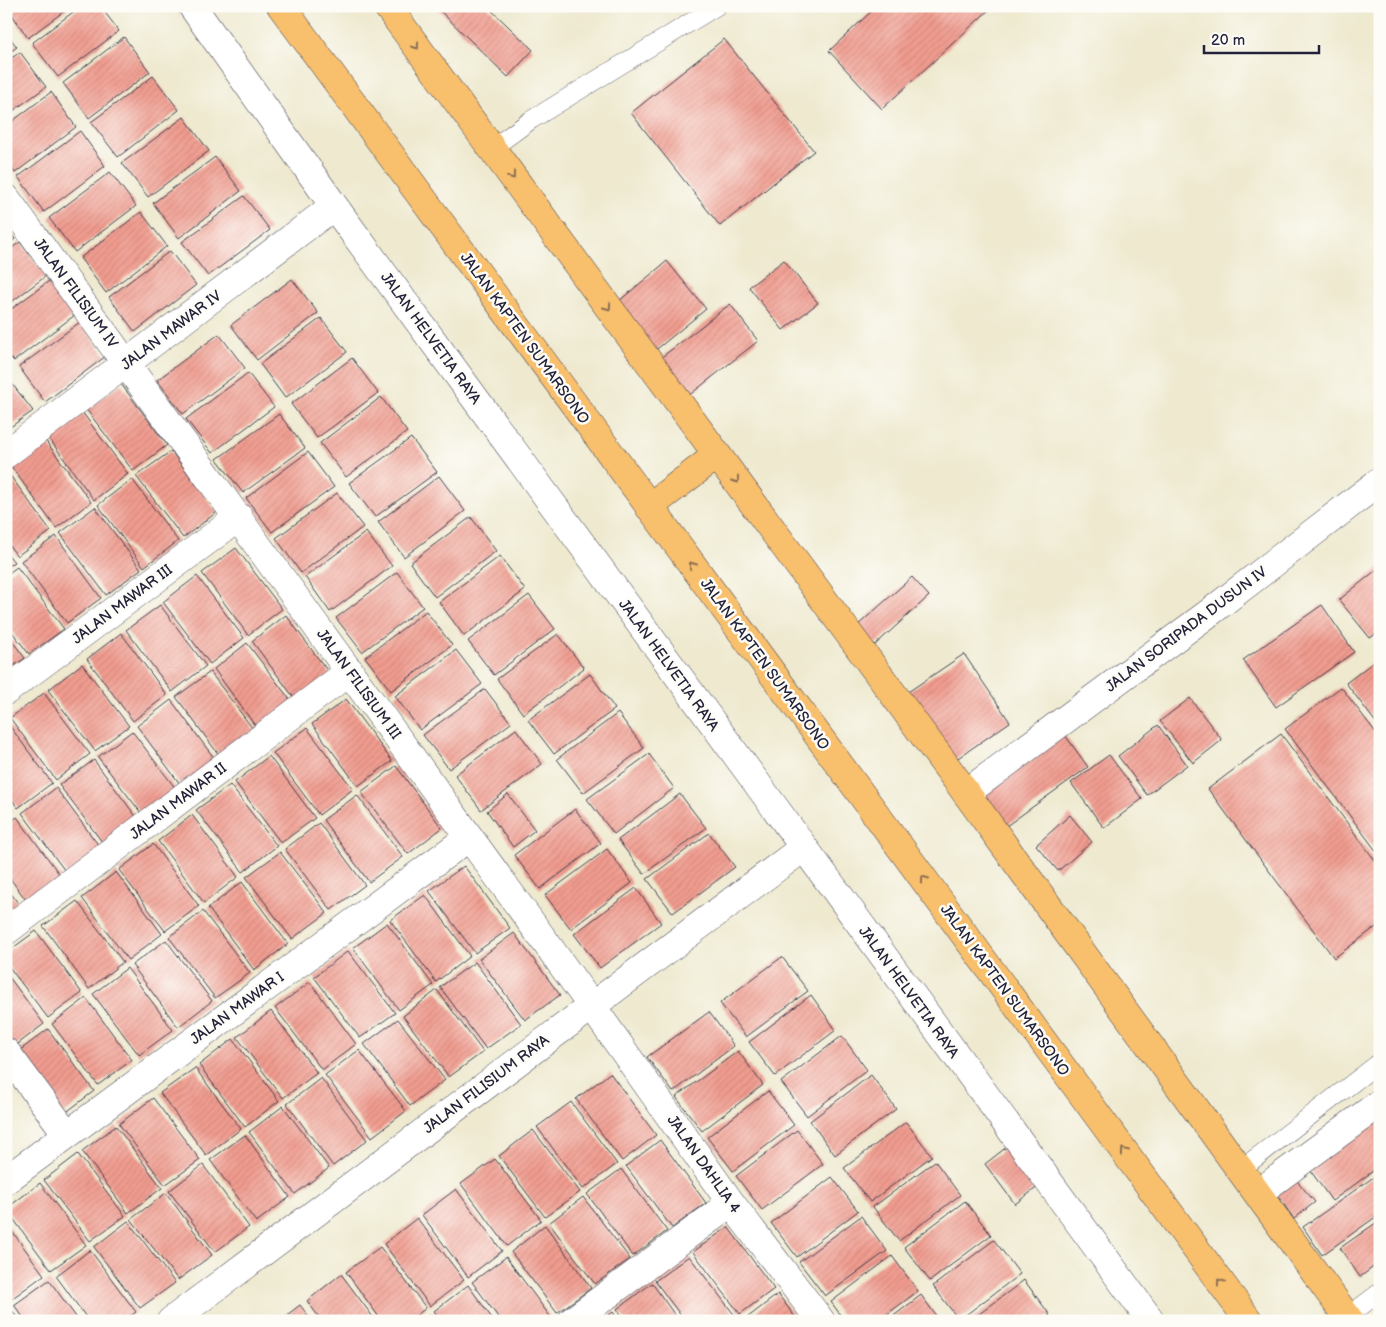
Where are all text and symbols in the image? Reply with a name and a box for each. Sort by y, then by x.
scale bar [1204,22,1318,54]
text: 20 m [1211,31,1245,50]
one-way arrow [409,40,419,49]
one-way arrow [506,171,515,180]
street label: JALAN FILISIUM IV [29,234,122,353]
street label: JALAN KAPTEN SUMARSONO [456,249,593,428]
street label: JALAN HELVETIA RAYA [376,269,485,409]
street label: JALAN MAWAR IV [117,286,226,374]
one-way arrow [602,301,611,311]
one-way arrow [730,474,739,484]
street label: JALAN MAWAR III [68,560,177,648]
one-way arrow [689,561,698,571]
street label: JALAN SORIPADA DUSUN IV [1102,562,1271,696]
street label: JALAN KAPTEN SUMARSONO [696,575,833,754]
street label: JALAN HELVETIA RAYA [614,596,723,736]
street label: JALAN FILISIUM III [312,625,405,744]
street label: JALAN MAWAR II [126,759,231,844]
one-way arrow [921,875,930,885]
street label: JALAN KAPTEN SUMARSONO [936,901,1073,1080]
street label: JALAN HELVETIA RAYA [854,923,963,1063]
street label: JALAN MAWAR I [187,968,288,1049]
street label: JALAN FILISIUM RAYA [419,1030,554,1138]
street label: JALAN DAHLIA 4 [663,1111,745,1217]
one-way arrow [1121,1147,1130,1157]
one-way arrow [1217,1278,1227,1287]

